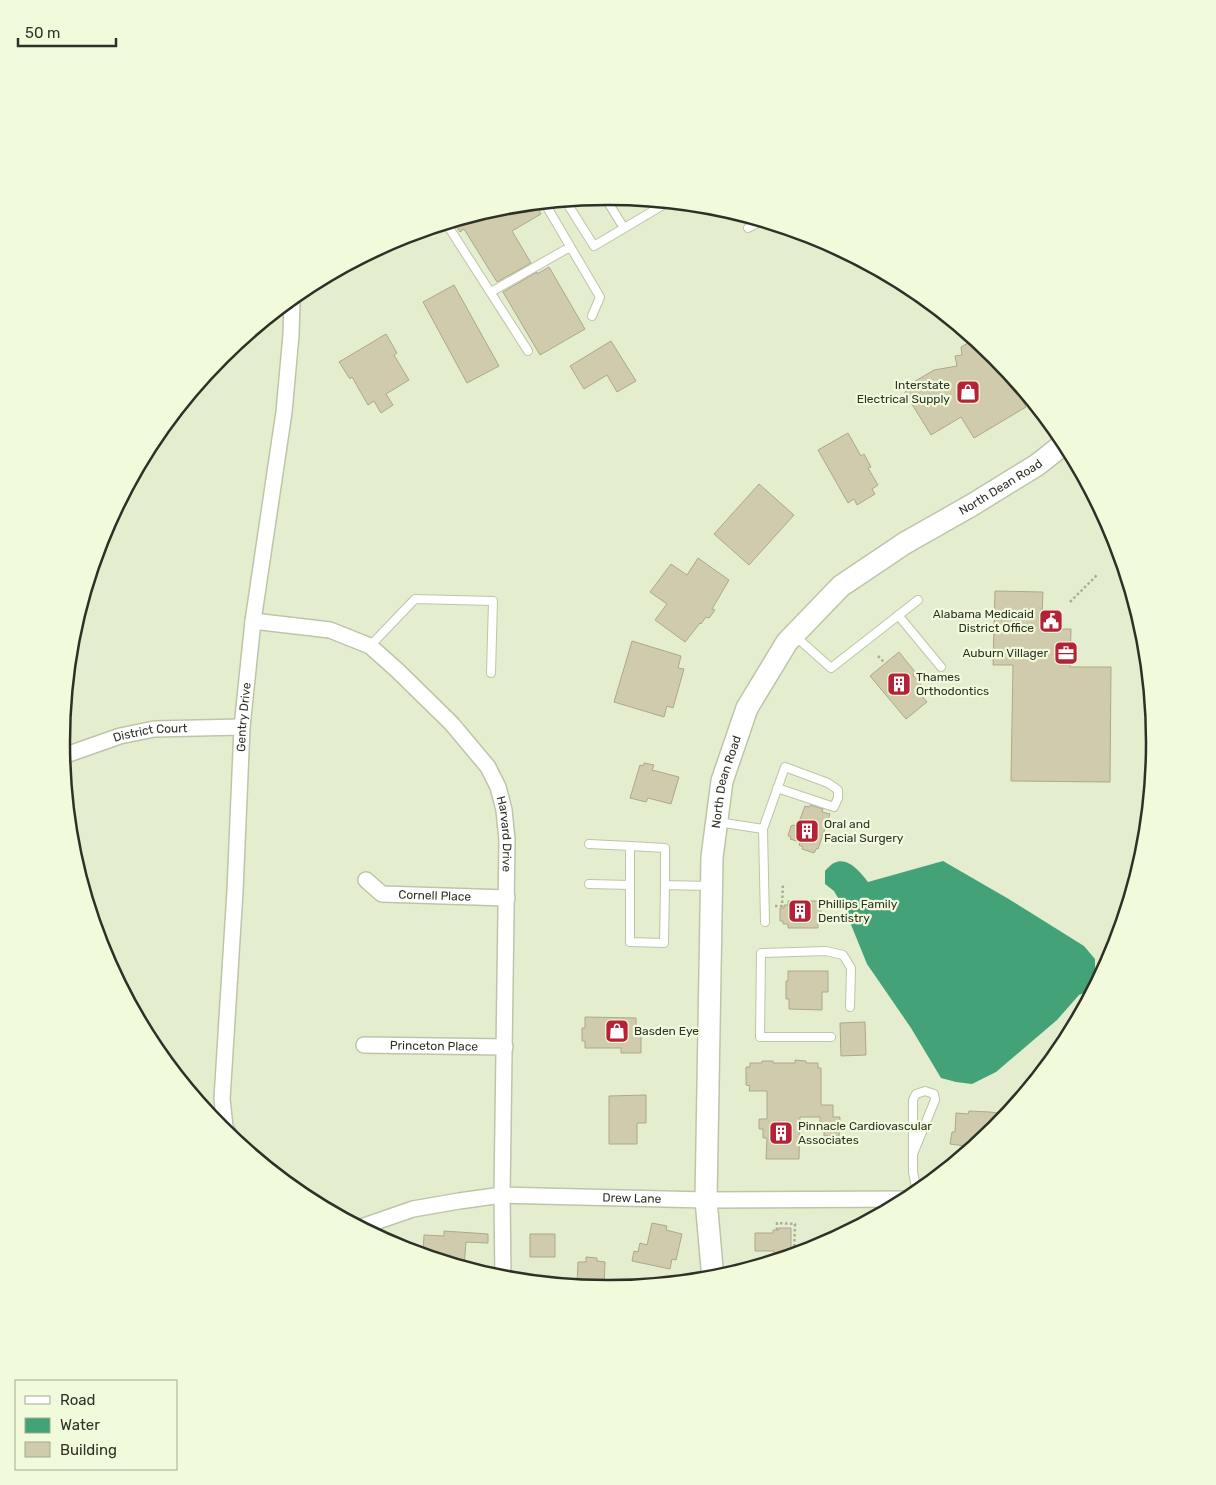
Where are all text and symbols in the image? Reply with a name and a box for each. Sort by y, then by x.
scale bar [18,15,115,47]
text: 50 m [25,24,60,42]
place label: Interstate Electrical Supply [857,378,950,406]
shop icon: Interstate Electrical Supply [955,379,981,405]
street label: North Dean Road [957,456,1045,518]
place label: Alabama Medicaid District Office [933,607,1034,635]
public building icon: Alabama Medicaid District Office [1038,608,1064,634]
office icon: Auburn Villager [1053,640,1079,666]
place label: Auburn Villager [962,646,1048,660]
place label: Thames Orthodontics [916,670,989,698]
building icon: Thames Orthodontics [886,671,912,697]
street label: Gentry Drive [234,681,254,752]
street label: District Court [111,721,188,745]
street label: North Dean Road [709,734,744,829]
street label: Harvard Drive [494,795,514,872]
place label: Oral and Facial Surgery [824,817,904,845]
building icon: Oral and Facial Surgery [794,818,820,844]
street label: Cornell Place [398,888,472,904]
place label: Phillips Family Dentistry [818,897,898,925]
building icon: Phillips Family Dentistry [787,898,813,924]
shop icon: Basden Eye [604,1018,630,1044]
place label: Basden Eye [634,1024,699,1038]
street label: Princeton Place [390,1038,478,1054]
place label: Pinnacle Cardiovascular Associates [798,1119,932,1147]
building icon: Pinnacle Cardiovascular Associates [768,1120,794,1146]
street label: Drew Lane [602,1190,662,1206]
legend [15,1380,178,1470]
text: Road [60,1391,96,1409]
text: Water [60,1416,100,1434]
text: Building [60,1441,117,1459]

